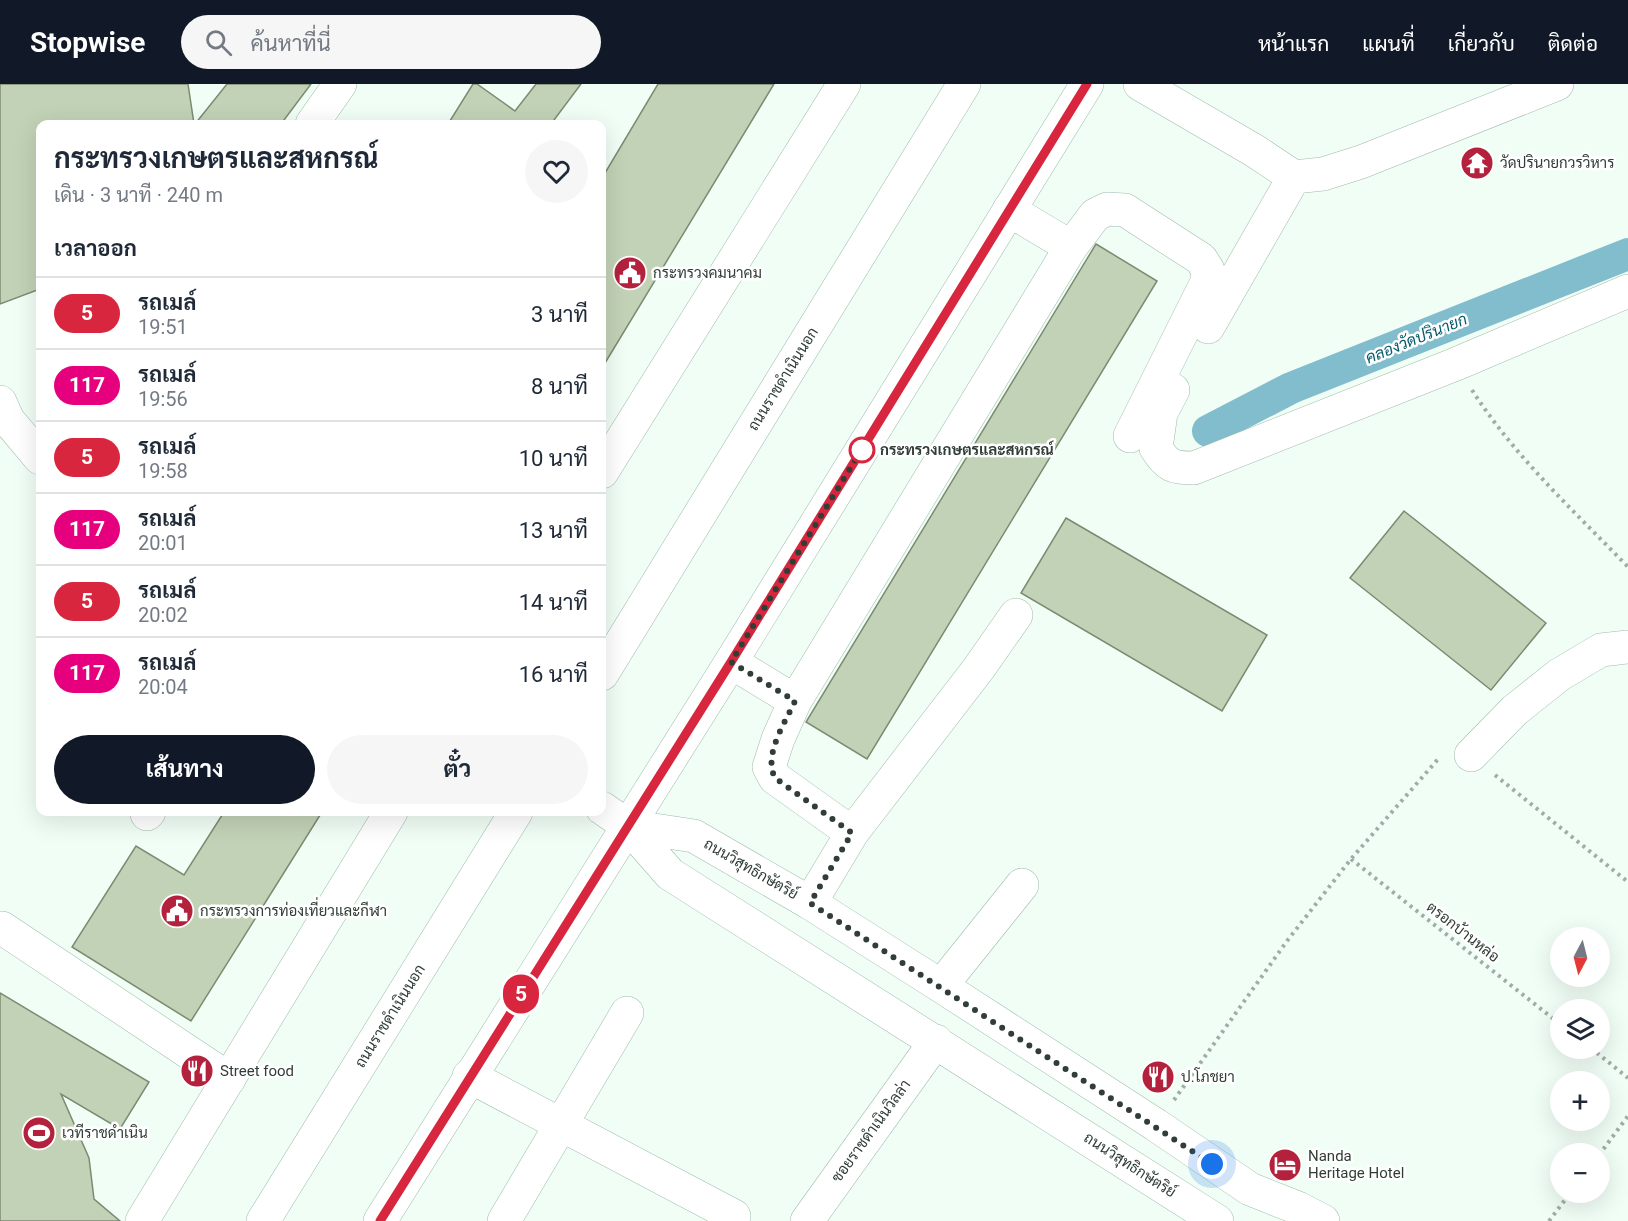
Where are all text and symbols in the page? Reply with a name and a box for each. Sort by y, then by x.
search box [181,15,601,69]
text: Stopwise [30,26,145,59]
icon: search [202,26,235,59]
text: ค้นหาที่นี่ [250,31,331,56]
text: หน้าแรก [1258,32,1329,56]
text: แผนที่ [1362,32,1415,56]
text: เกี่ยวกับ [1448,32,1515,56]
text: ติดต่อ [1548,32,1598,56]
button: heart [525,140,588,203]
text: กระทรวงเกษตรและสหกรณ์ [54,142,379,175]
temple icon: วัดปรินายกวรวิหาร [1459,145,1495,181]
place label: วัดปรินายกวรวิหาร [1500,154,1614,172]
text: เดิน · 3 นาที · 240 m [54,183,223,207]
text: เวลาออก [54,236,137,261]
public building icon: กระทรวงคมนาคม [612,255,648,291]
place label: กระทรวงคมนาคม [653,264,762,282]
text: รถเมล์ [138,290,196,315]
text: 5 [81,301,93,325]
text: 3 นาที [531,302,588,327]
water label: คลองวัดปรินายก [1362,309,1470,367]
text: 19:51 [138,315,188,339]
street label: ถนนราชดำเนินนอก [744,324,822,434]
text: รถเมล์ [138,362,196,387]
text: 117 [69,373,105,397]
text: 8 นาที [531,374,588,399]
text: 19:56 [138,387,188,411]
text: รถเมล์ [138,434,196,459]
marker: กระทรวงเกษตรและสหกรณ์ [849,437,875,463]
place label: กระทรวงเกษตรและสหกรณ์ [880,440,1055,459]
text: 5 [81,445,93,469]
text: 10 นาที [519,446,588,471]
text: 19:58 [138,459,188,483]
text: รถเมล์ [138,506,196,531]
text: 117 [69,517,105,541]
text: 13 นาที [519,518,588,543]
text: 20:01 [138,531,188,555]
text: รถเมล์ [138,578,196,603]
text: 5 [81,589,93,613]
text: 14 นาที [519,590,588,615]
text: 20:02 [138,603,188,627]
text: รถเมล์ [138,650,196,675]
text: 117 [69,661,105,685]
text: 16 นาที [519,662,588,687]
text: 20:04 [138,675,188,699]
button: เส้นทาง [54,735,315,804]
button: ตั๋ว [327,735,588,804]
street label: ถนนวิสุทธิกษัตริย์ [700,834,802,905]
public building icon: กระทรวงการท่องเที่ยวและกีฬา [159,893,195,929]
place label: กระทรวงการท่องเที่ยวและกีฬา [200,896,387,920]
street label: ตรอกบ้านหล่อ [1423,897,1504,966]
north arrow [1550,927,1610,987]
map controls [1550,927,1610,1203]
street label: ถนนราชดำเนินนอก [351,961,429,1071]
line badge: 5 [502,974,540,1014]
text: 5 [515,982,527,1006]
button: layers [1550,999,1610,1059]
restaurant icon: Street food [179,1053,215,1089]
restaurant icon: ป.โภชยา [1140,1059,1176,1095]
place label: Street food [220,1062,294,1080]
place label: ป.โภชยา [1181,1067,1235,1086]
button: + [1550,1071,1610,1131]
street label: ซอยราชดำเนินวิลล่า [827,1076,914,1186]
sports icon: เวทีราชดำเนิน [21,1115,57,1151]
place label: เวทีราชดำเนิน [62,1123,148,1142]
street label: ถนนวิสุทธิกษัตริย์ [1080,1128,1180,1203]
button: − [1550,1143,1610,1203]
hotel icon: Nanda Heritage Hotel [1267,1147,1303,1183]
place label: Nanda Heritage Hotel [1308,1147,1404,1182]
your location [1197,1149,1227,1179]

